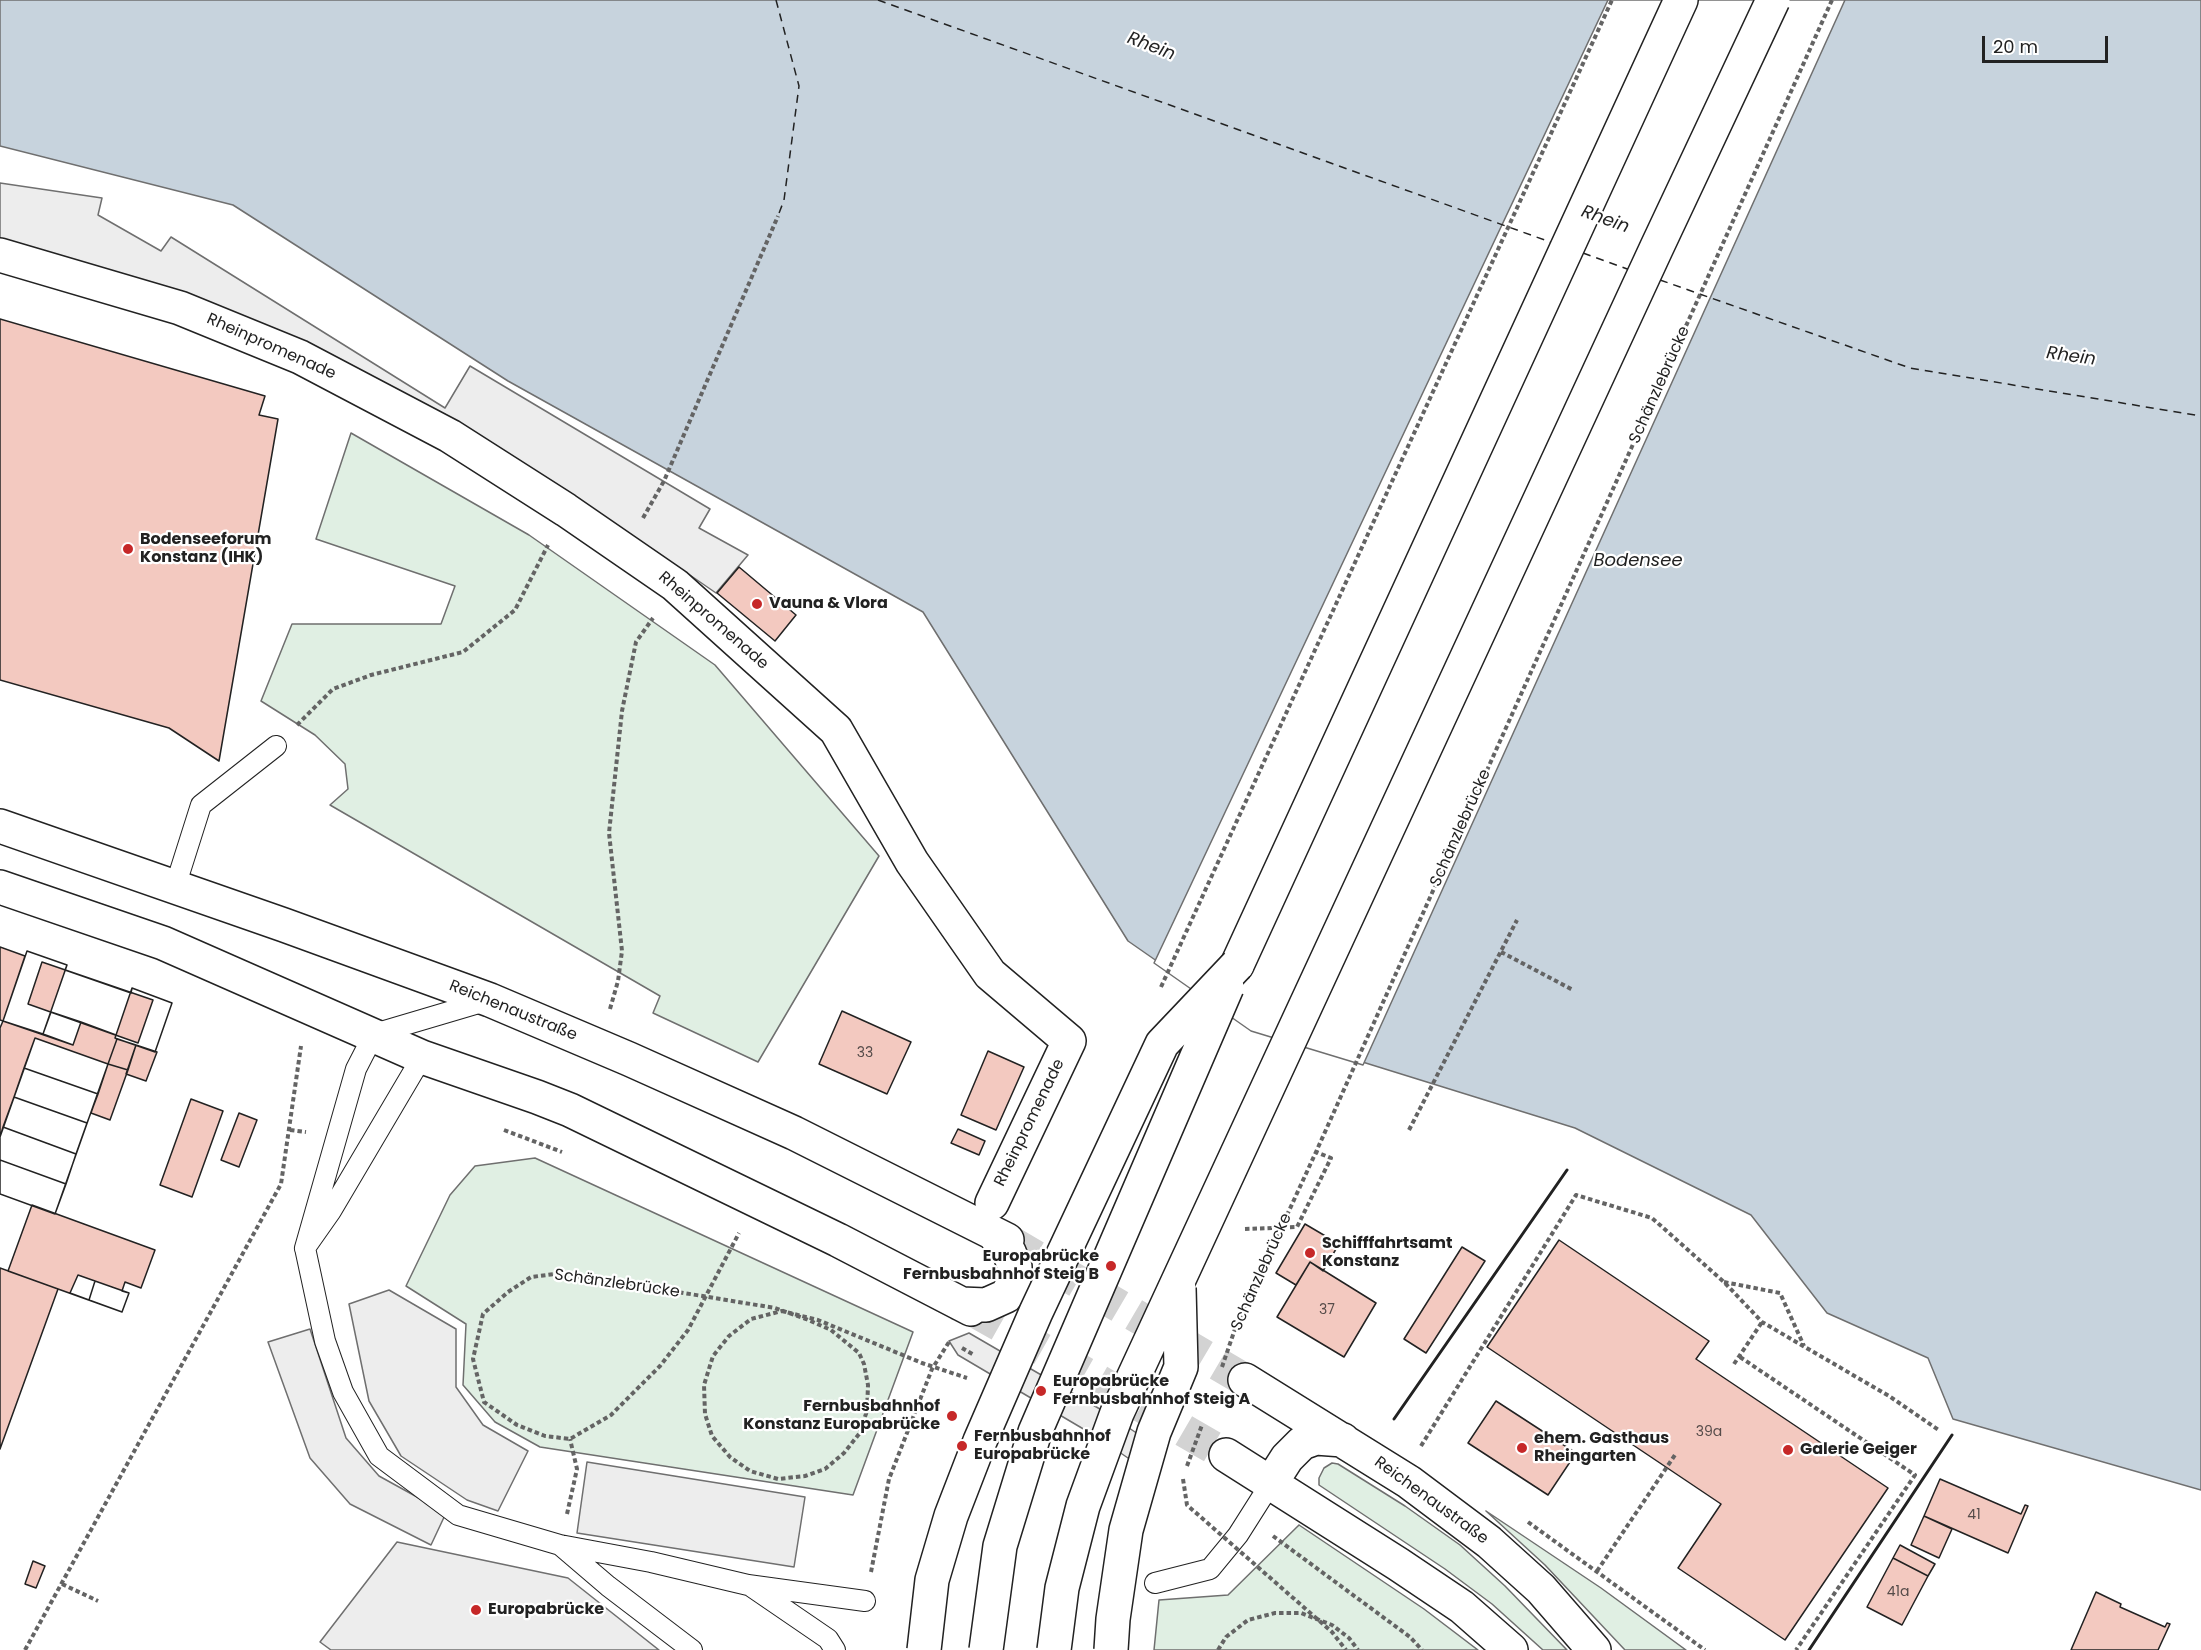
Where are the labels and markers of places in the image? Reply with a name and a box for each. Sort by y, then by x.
place label: Bodenseeforum Konstanz (IHK) [140,530,271,568]
marker: Bodenseeforum Konstanz (IHK) [121,542,135,556]
place label: Vauna & Vlora [769,594,888,614]
marker: Vauna & Vlora [750,597,764,611]
place label: Schifffahrtsamt Konstanz [1322,1234,1453,1272]
marker: Schifffahrtsamt Konstanz [1303,1246,1317,1260]
place label: Europabrücke Fernbusbahnhof Steig B [903,1247,1099,1285]
marker: Europabrücke Fernbusbahnhof Steig B [1104,1259,1118,1273]
place label: Europabrücke Fernbusbahnhof Steig A [1053,1372,1250,1410]
marker: Europabrücke Fernbusbahnhof Steig A [1034,1384,1048,1398]
place label: Fernbusbahnhof Konstanz Europabrücke [743,1397,940,1435]
marker: Fernbusbahnhof Konstanz Europabrücke [945,1409,959,1423]
place label: Fernbusbahnhof Europabrücke [974,1427,1111,1465]
place label: ehem. Gasthaus Rheingarten [1534,1429,1669,1467]
marker: Fernbusbahnhof Europabrücke [955,1439,969,1453]
place label: Galerie Geiger [1800,1440,1917,1460]
marker: ehem. Gasthaus Rheingarten [1515,1441,1529,1455]
marker: Galerie Geiger [1781,1443,1795,1457]
place label: Europabrücke [488,1600,604,1620]
marker: Europabrücke [469,1603,483,1617]

